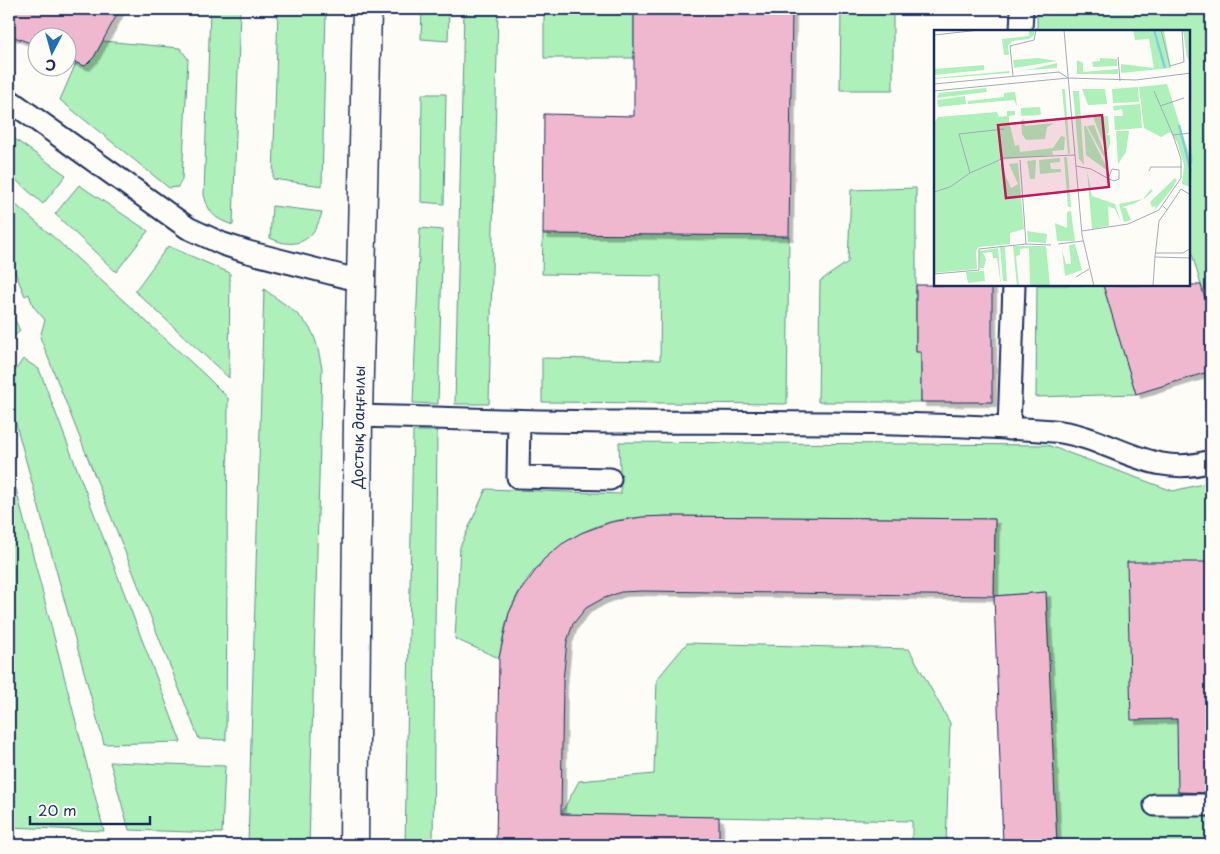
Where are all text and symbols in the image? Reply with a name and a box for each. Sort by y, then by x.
north arrow [28,28,78,78]
inset map [934,30,1190,286]
text: С [44,54,57,76]
street label: Достық даңғылы [345,365,370,490]
scale bar [30,794,150,826]
text: 20 m [38,798,77,821]

